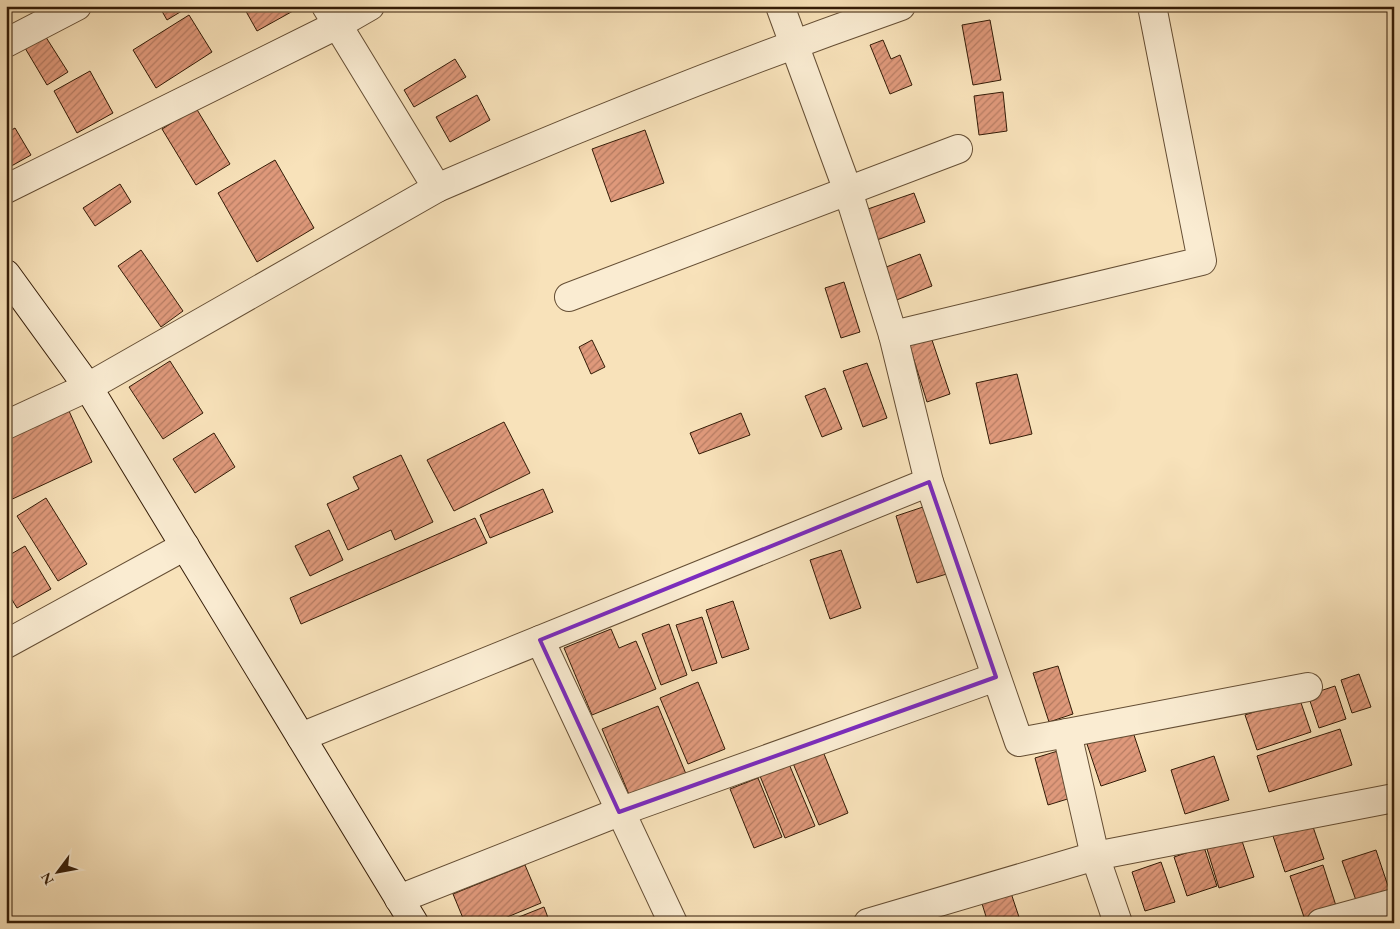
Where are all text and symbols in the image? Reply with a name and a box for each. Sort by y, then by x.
north arrow [32,846,82,896]
text: N [36,869,58,888]

